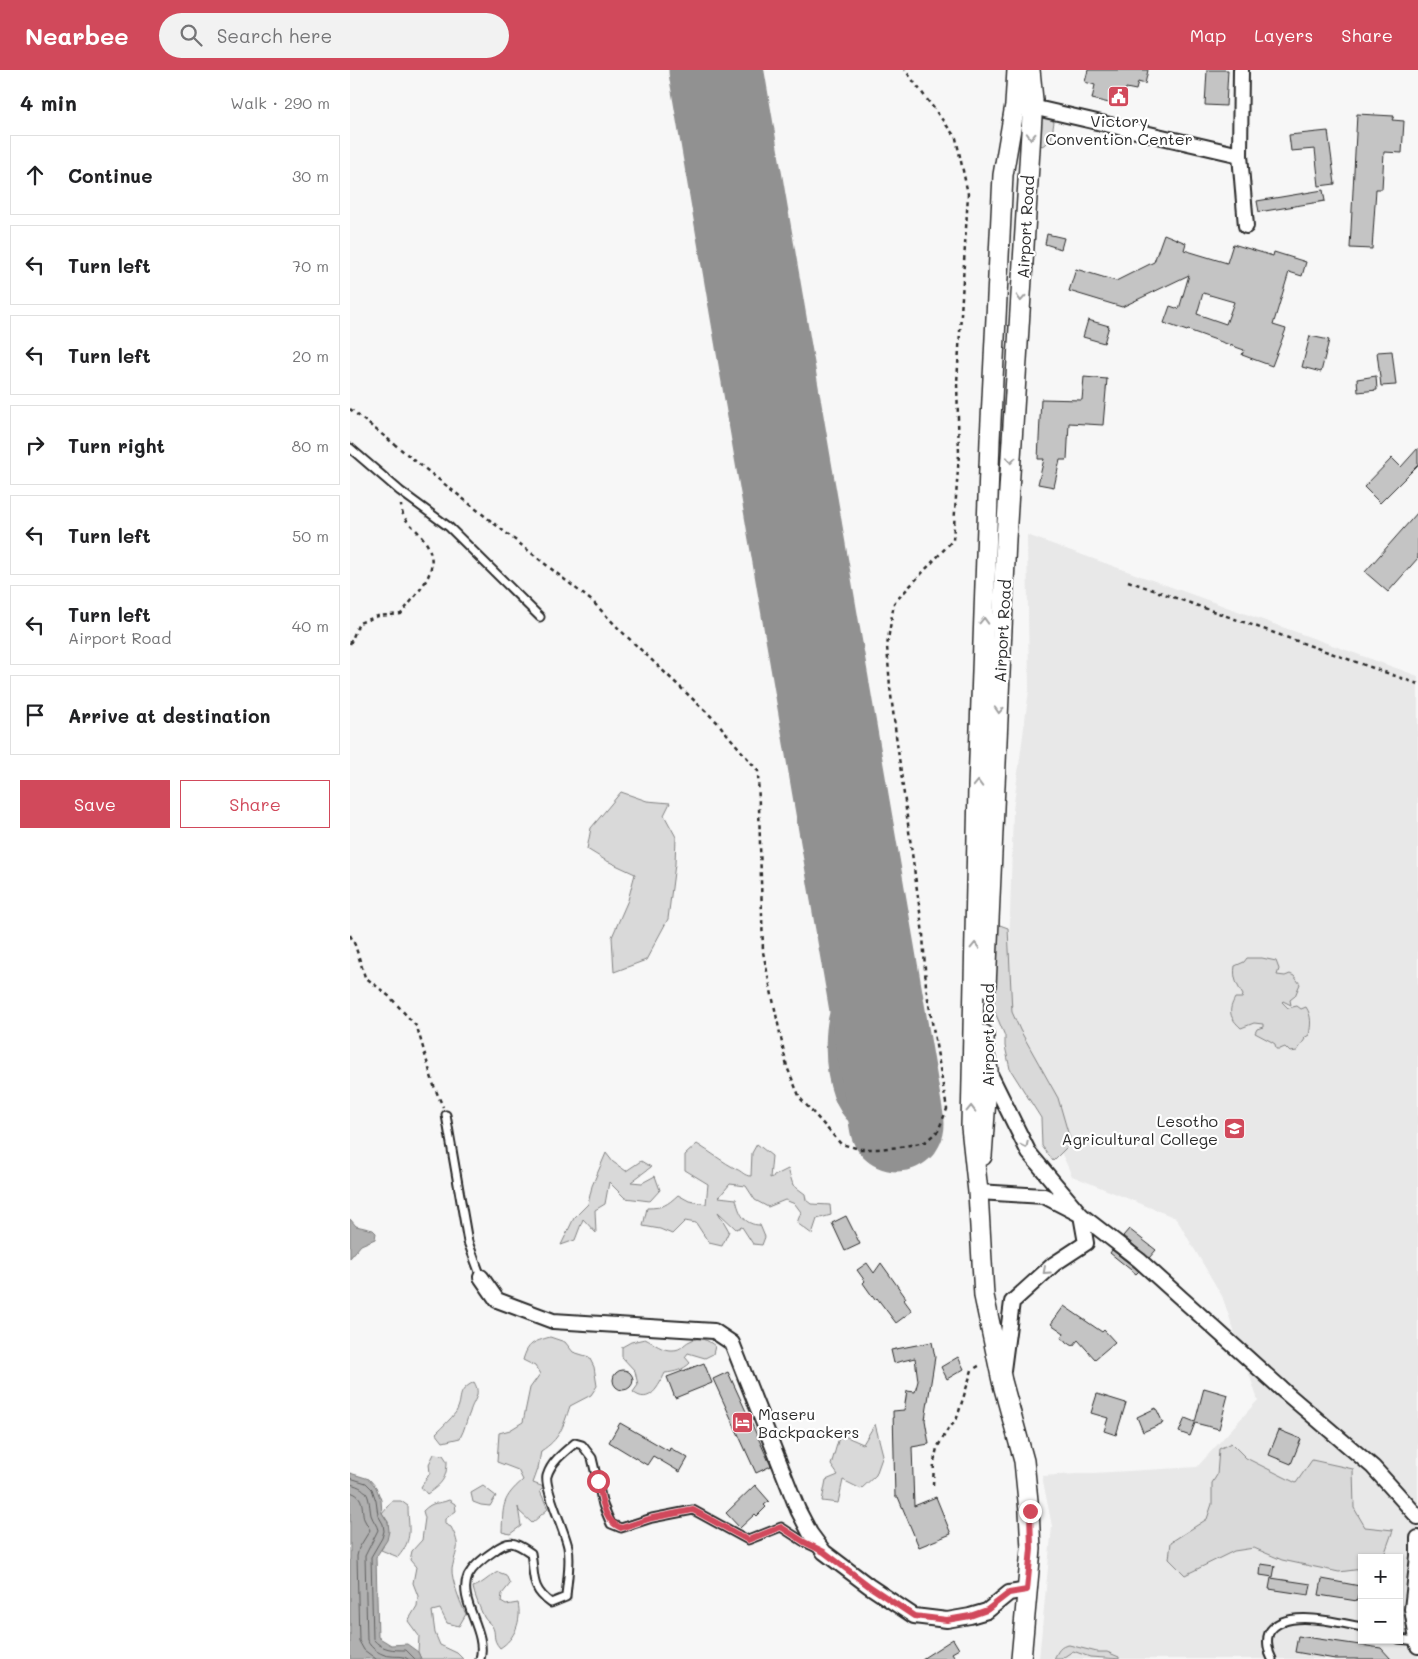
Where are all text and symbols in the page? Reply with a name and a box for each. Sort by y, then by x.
search box [159,13,509,58]
text: Nearbee [25,20,129,51]
icon: search [177,21,205,49]
text: Search here [217,23,332,48]
text: Map [1190,23,1226,47]
text: Layers [1254,23,1313,47]
text: Share [1341,23,1393,47]
public building icon: Victory Convention Center [1107,84,1131,108]
text: 4 min [20,89,77,116]
text: Walk · 290 m [230,92,330,113]
place label: Victory Convention Center [1045,110,1193,149]
one-way arrow [1025,132,1036,140]
icon: ahead [21,161,49,189]
text: Continue [68,163,153,188]
text: 30 m [292,165,329,186]
street label: Airport Road [1012,175,1038,279]
icon: left [21,251,49,279]
text: Turn left [68,253,151,278]
text: 70 m [292,255,329,276]
one-way arrow [1015,294,1026,302]
icon: left [21,341,49,369]
text: Turn left [68,343,151,368]
text: 20 m [292,345,329,366]
icon: right [21,431,49,459]
text: Turn right [68,433,165,458]
text: 80 m [292,435,329,456]
one-way arrow [1006,457,1017,465]
icon: left [21,521,49,549]
text: Turn left [68,523,151,548]
text: 50 m [292,525,329,546]
street label: Airport Road [989,579,1015,683]
text: Turn left [68,602,151,627]
icon: left [21,611,49,639]
text: 40 m [292,615,329,636]
one-way arrow [979,617,989,624]
text: Airport Road [68,627,171,648]
icon: arrive [21,701,49,729]
text: Arrive at destination [68,703,271,728]
one-way arrow [993,706,1004,714]
one-way arrow [973,779,984,787]
button: Save [20,780,170,828]
button: Share [180,780,330,828]
one-way arrow [970,942,980,950]
street label: Airport Road [977,983,998,1087]
one-way arrow [966,1104,976,1112]
place label: Lesotho Agricultural College [1062,1110,1218,1149]
school or university icon: Lesotho Agricultural College [1222,1117,1246,1141]
one-way arrow [1018,1140,1029,1149]
one-way arrow [1043,1265,1052,1274]
place label: Maseru Backpackers [758,1403,859,1442]
hotel icon: Maseru Backpackers [730,1410,754,1434]
route start [587,1470,610,1493]
route end [1019,1500,1042,1523]
map controls [1358,1554,1403,1644]
button: + [1358,1554,1403,1599]
button: − [1358,1599,1403,1644]

